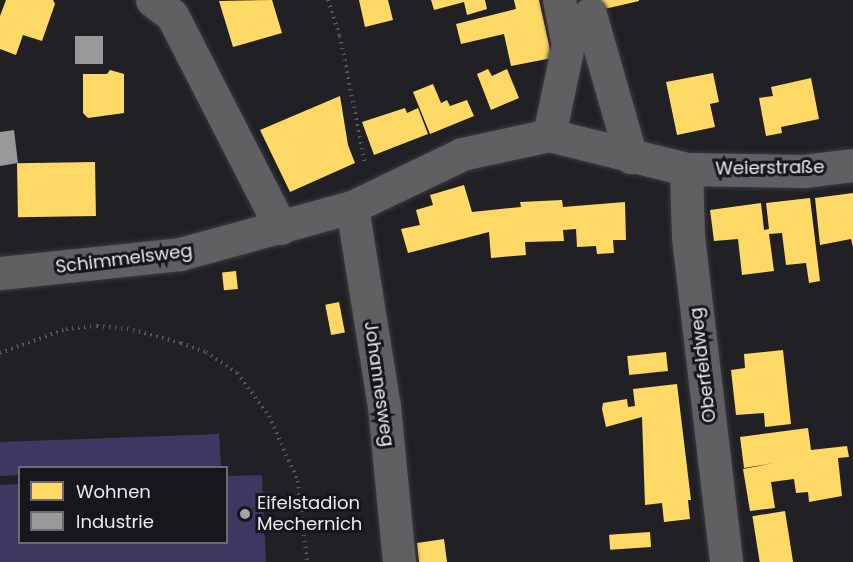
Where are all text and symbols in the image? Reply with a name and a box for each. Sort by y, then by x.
street label: Weierstraße [715,156,825,180]
street label: Schimmelsweg [54,240,194,278]
street label: Oberfeldweg [685,306,721,424]
street label: Johannesweg [360,320,398,448]
legend [18,466,228,544]
text: Wohnen [76,479,151,504]
place label: Eifelstadion Mechernich [257,493,362,536]
marker: Eifelstadion Mechernich [238,507,252,521]
text: Industrie [76,509,154,534]

